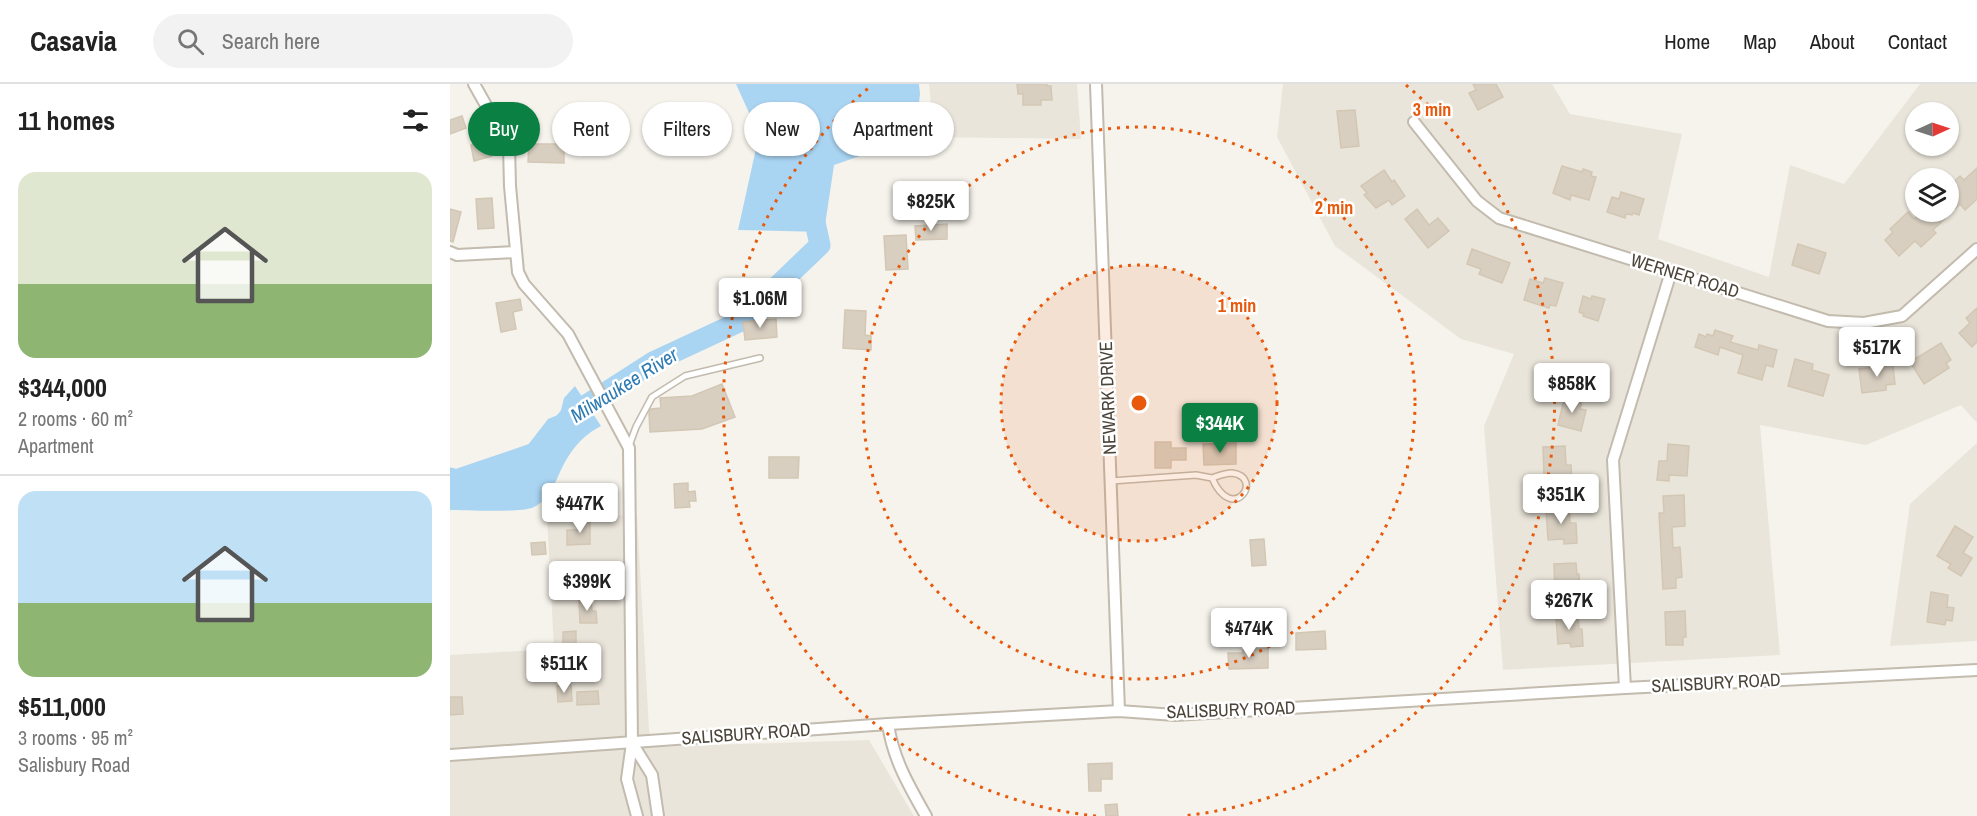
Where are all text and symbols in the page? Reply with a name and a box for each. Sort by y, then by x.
search box [153,14,573,68]
text: Casavia [30,22,117,60]
icon: search [174,25,207,58]
text: Search here [222,26,320,56]
text: Home [1664,27,1710,56]
text: Map [1743,27,1777,56]
text: About [1810,27,1855,56]
text: Contact [1888,27,1947,56]
text: 3 min [1413,97,1451,122]
chip: Buy [468,102,540,156]
chip: Rent [552,102,630,156]
chip: Filters [642,102,732,156]
chip: New [744,102,820,156]
chip: Apartment [832,102,954,156]
north arrow [1905,102,1959,156]
map controls [1905,102,1959,222]
text: 11 homes [18,103,115,138]
icon: filters [399,104,432,137]
button: layers [1905,168,1959,222]
pin: $825K [889,181,973,232]
text: $825K [907,187,955,214]
text: 2 min [1315,195,1353,220]
icon: home [171,211,279,319]
street label: WERNER ROAD [1628,247,1743,304]
pin: $1.06M [711,278,809,329]
text: $1.06M [733,284,787,311]
text: 1 min [1218,293,1256,318]
pin: $517K [1835,327,1919,378]
text: $517K [1853,333,1901,360]
water label: Milwaukee River [565,340,683,428]
street label: NEWARK DRIVE [1093,341,1122,455]
pin: $858K [1530,363,1614,414]
text: $858K [1548,369,1596,396]
text: $344,000 [18,370,107,405]
centre of rings [1129,393,1149,413]
pin: $344K [1178,403,1262,454]
text: 2 rooms · 60 m² [18,405,133,432]
text: $344K [1196,409,1244,436]
text: Apartment [18,432,94,459]
pin: $351K [1519,474,1603,525]
text: $351K [1537,480,1585,507]
pin: $447K [538,483,622,534]
text: $447K [556,489,604,516]
icon: home [171,530,279,638]
pin: $399K [545,561,629,612]
text: $399K [563,567,611,594]
pin: $267K [1527,580,1611,631]
text: $267K [1545,586,1593,613]
pin: $474K [1207,608,1291,659]
text: $474K [1225,614,1273,641]
pin: $511K [522,643,606,694]
text: $511K [540,649,588,676]
street label: SALISBURY ROAD [1651,667,1781,698]
text: $511,000 [18,689,106,724]
street label: SALISBURY ROAD [1166,695,1296,724]
street label: SALISBURY ROAD [681,717,811,750]
text: 3 rooms · 95 m² [18,724,133,751]
text: Salisbury Road [18,751,130,778]

